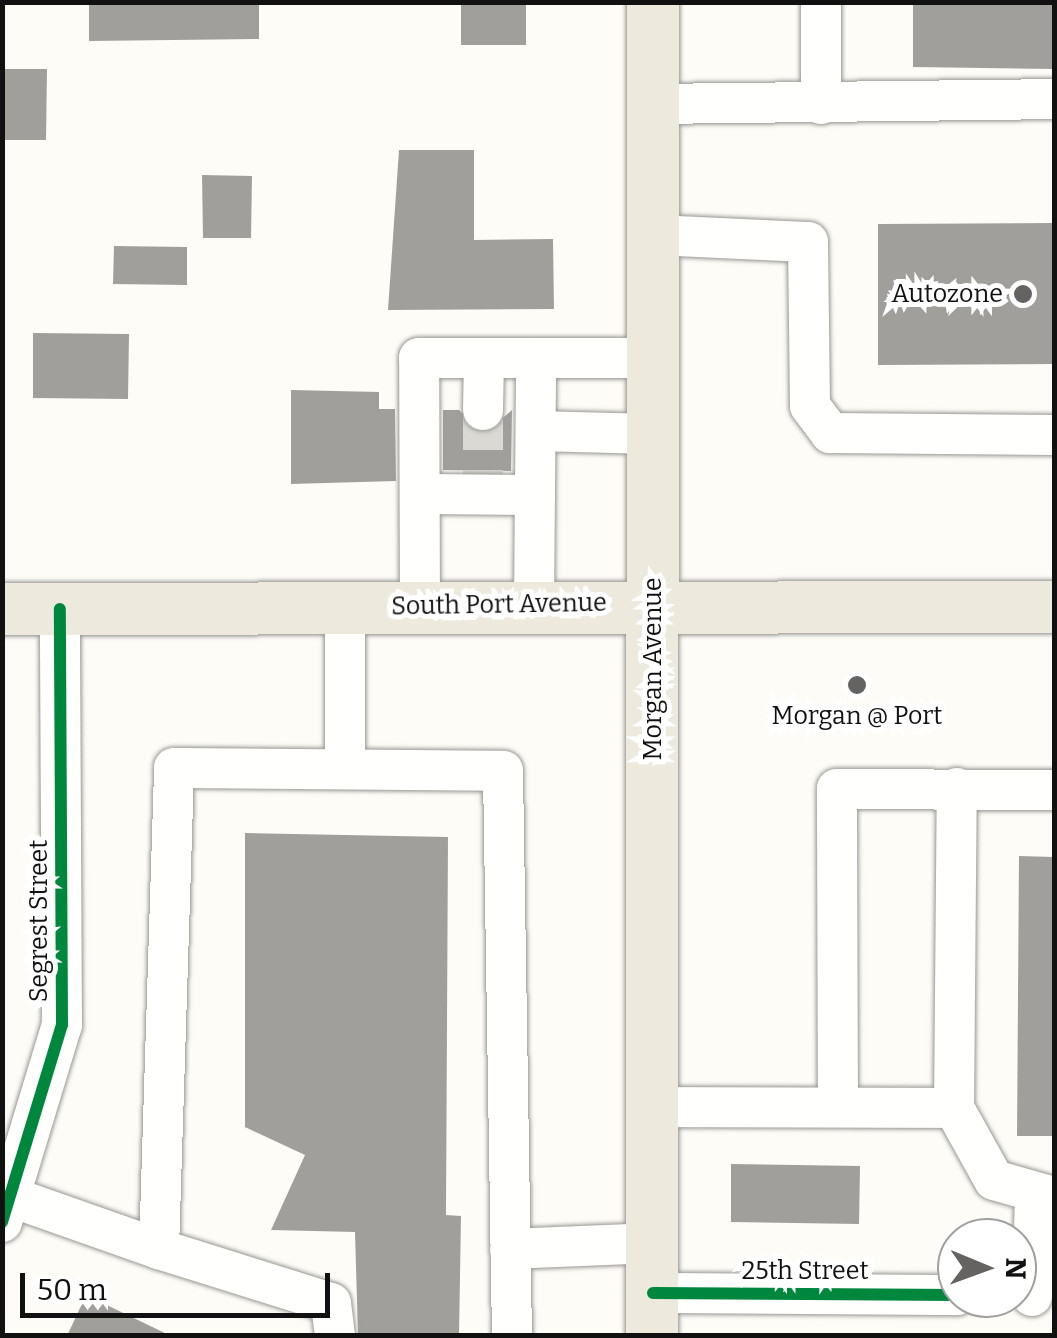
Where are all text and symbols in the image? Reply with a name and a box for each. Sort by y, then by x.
place label: Autozone [892,279,1003,309]
marker: Autozone [1012,283,1034,305]
street label: Morgan Avenue [638,578,668,760]
street label: South Port Avenue [391,588,607,622]
marker: Morgan @ Port [846,674,868,696]
place label: Morgan @ Port [772,701,942,731]
street label: Segrest Street [24,840,54,1002]
north arrow [937,1218,1037,1318]
scale bar [25,1253,335,1315]
street label: 25th Street [742,1256,868,1286]
text: N [999,1257,1032,1280]
text: 50 m [37,1272,107,1308]

